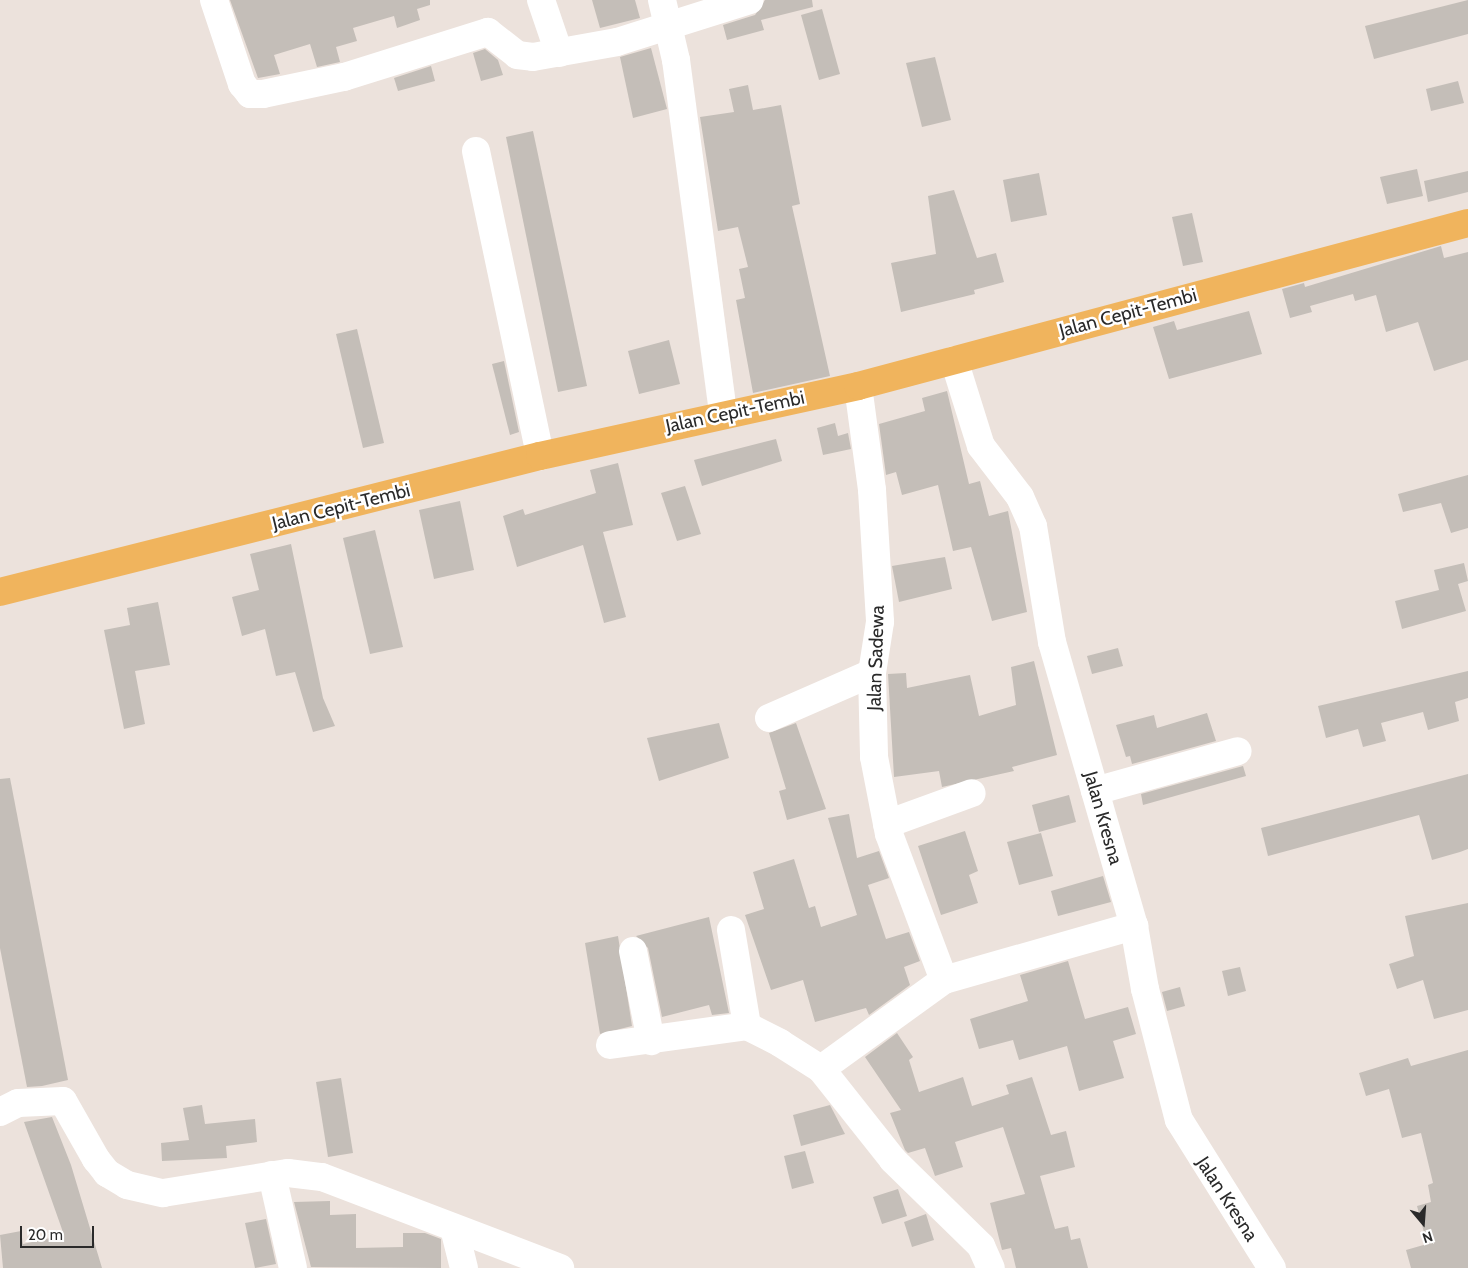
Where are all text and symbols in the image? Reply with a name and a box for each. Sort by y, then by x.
street label: Jalan Cepit-Tembi [1057,284,1199,342]
street label: Jalan Cepit-Tembi [664,386,806,438]
street label: Jalan Cepit-Tembi [270,479,412,535]
street label: Jalan Sadewa [863,605,889,711]
street label: Jalan Kresna [1079,769,1127,867]
street label: Jalan Kresna [1191,1152,1263,1246]
north arrow [1398,1198,1448,1248]
scale bar [22,1216,96,1248]
text: 20 m [28,1226,63,1244]
text: N [1420,1227,1435,1247]

